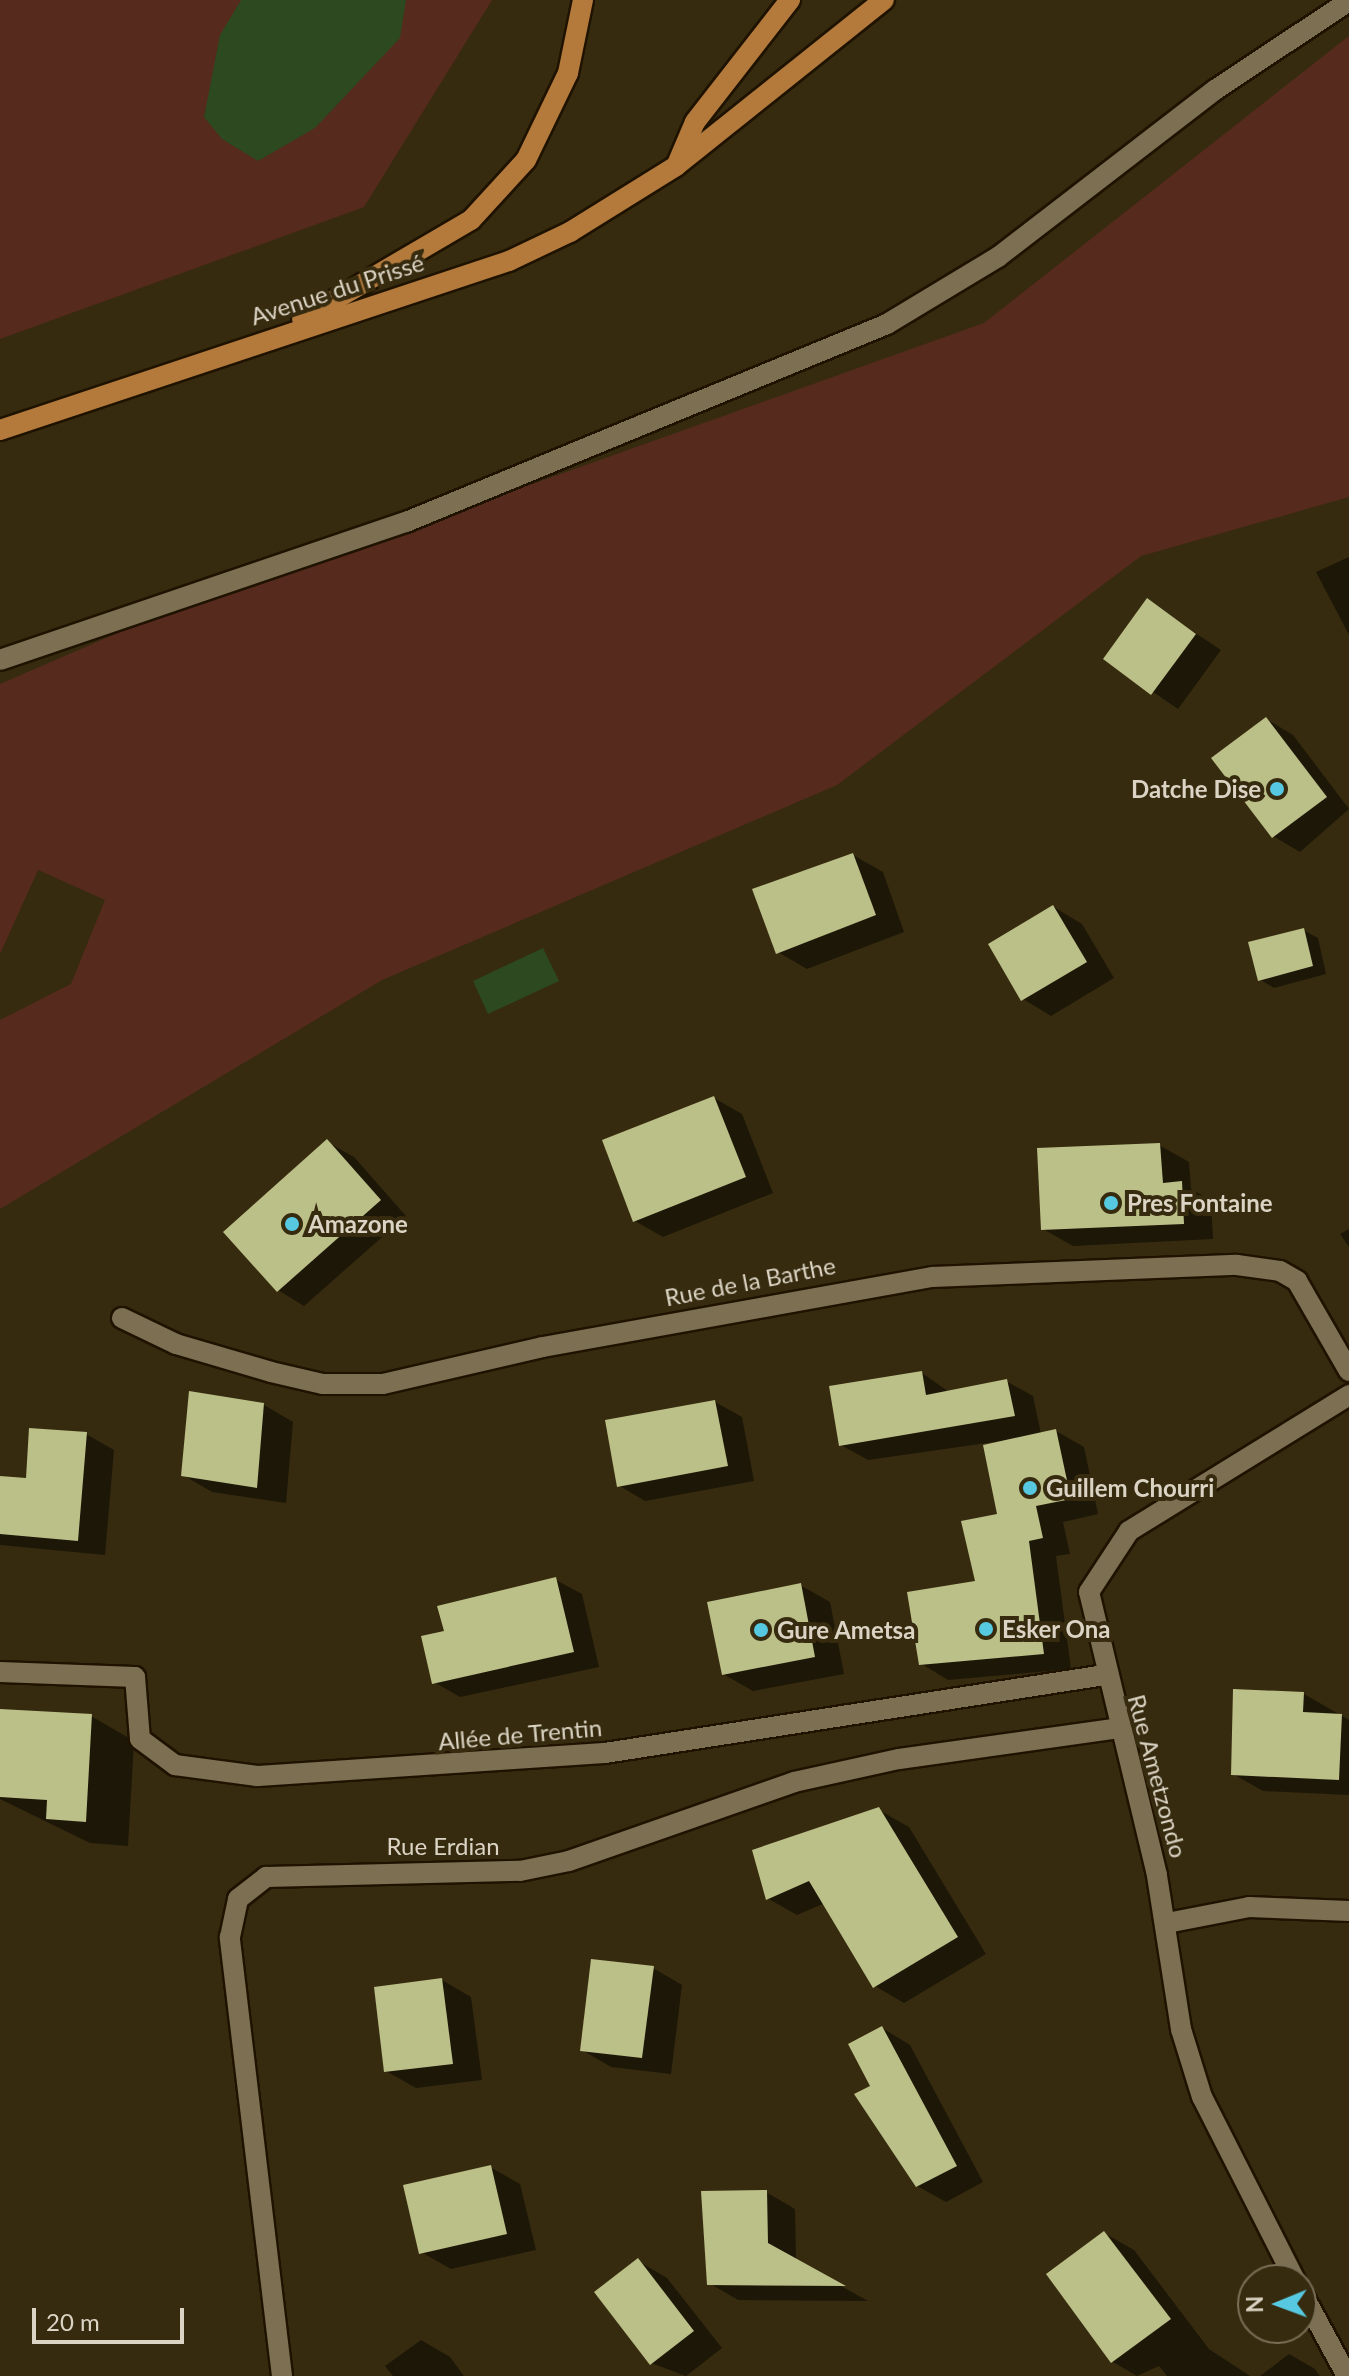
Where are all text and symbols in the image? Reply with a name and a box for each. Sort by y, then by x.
street label: Avenue du Prissé [247,247,427,331]
place label: Datche Dise [1131,775,1261,803]
marker: Datche Dise [1268,780,1286,798]
place label: Pres Fontaine [1127,1189,1273,1217]
marker: Pres Fontaine [1102,1194,1120,1212]
place label: Amazone [308,1210,408,1238]
marker: Amazone [283,1215,301,1233]
street label: Rue de la Barthe [662,1250,838,1312]
place label: Guillem Chourri [1046,1474,1214,1502]
marker: Guillem Chourri [1021,1479,1039,1497]
place label: Esker Ona [1002,1615,1111,1643]
place label: Gure Ametsa [777,1616,916,1644]
marker: Esker Ona [977,1620,995,1638]
marker: Gure Ametsa [752,1621,770,1639]
street label: Rue Ametzondo [1122,1691,1194,1861]
street label: Allée de Trentin [436,1712,604,1756]
street label: Rue Erdian [386,1832,500,1860]
north arrow [1237,2264,1317,2344]
scale bar [36,2292,188,2342]
text: N [1241,2296,1268,2313]
text: 20 m [46,2307,100,2336]

